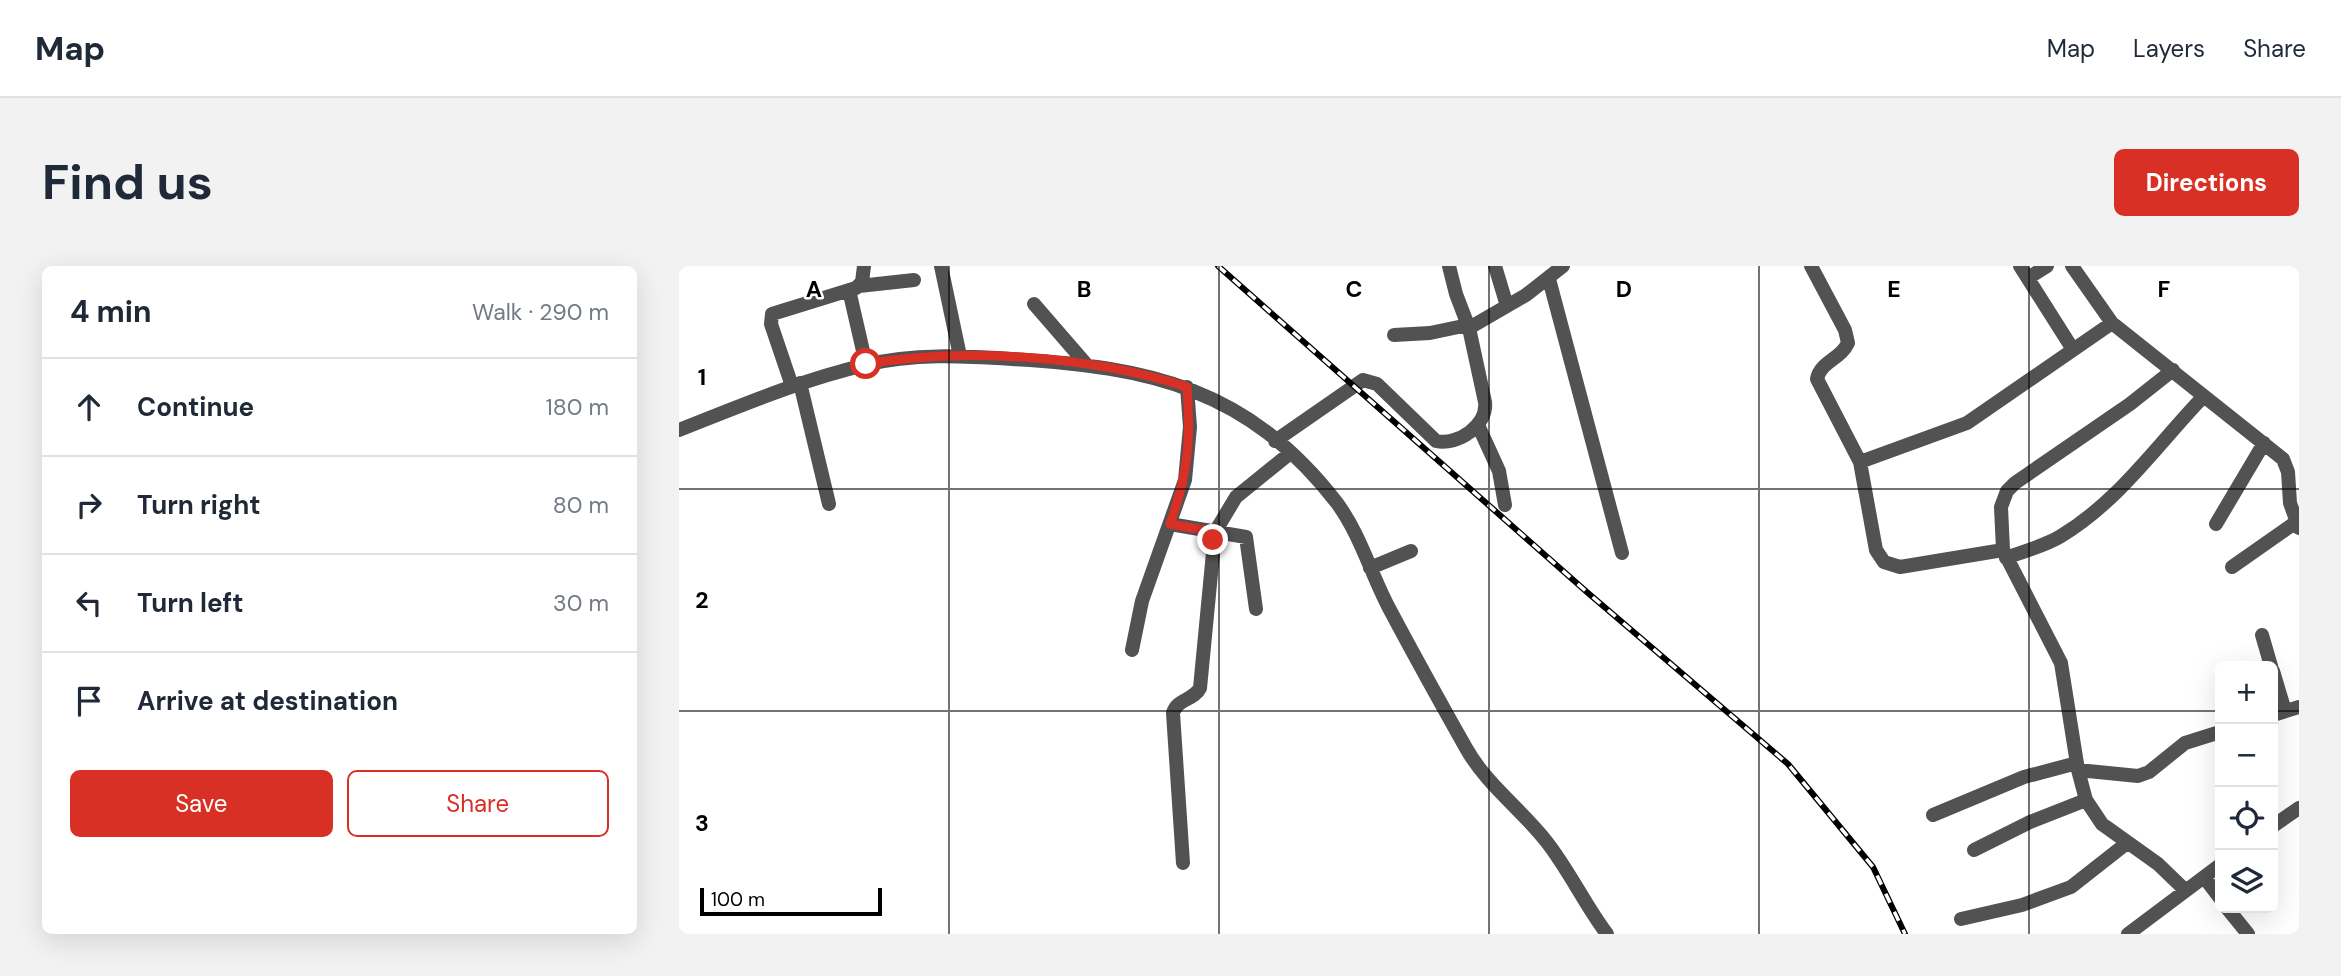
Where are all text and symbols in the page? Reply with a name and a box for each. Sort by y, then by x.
text: Map [35,27,105,70]
text: Map [2047,33,2095,64]
text: Layers [2133,33,2205,64]
text: Share [2243,33,2306,64]
button: Directions [2114,149,2299,216]
text: Find us [42,150,213,214]
text: A [806,274,822,304]
text: B [1077,274,1091,304]
text: C [1346,274,1362,304]
text: D [1616,274,1632,304]
text: E [1887,274,1901,304]
text: F [2158,274,2171,304]
text: 4 min [70,292,152,331]
text: Walk · 290 m [472,297,609,327]
route start [850,348,881,379]
text: 1 [698,362,706,392]
icon: ahead [70,388,108,426]
text: Continue [137,390,254,424]
text: 180 m [545,392,609,422]
icon: right [70,486,108,524]
text: Turn right [137,488,261,522]
text: 80 m [553,490,609,520]
route end [1197,524,1228,555]
icon: left [70,584,108,622]
text: 2 [695,585,709,615]
text: Turn left [137,586,244,620]
text: 30 m [553,588,609,618]
map controls [2215,661,2278,913]
button: + [2215,661,2278,724]
icon: arrive [70,682,108,720]
text: Arrive at destination [137,684,398,718]
button: − [2215,724,2278,787]
button: Save [70,770,333,837]
button: Share [347,770,609,837]
button: locate [2215,787,2278,850]
text: 3 [695,808,709,838]
button: layers [2215,850,2278,913]
scale bar [700,885,882,917]
text: 100 m [711,887,765,912]

